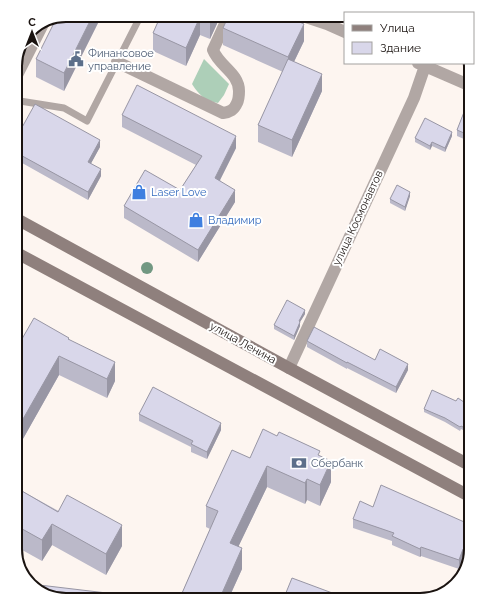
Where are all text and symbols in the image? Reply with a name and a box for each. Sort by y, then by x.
north arrow [12,12,52,52]
legend [344,12,474,64]
text: С [28,16,36,29]
text: Улица [380,21,415,35]
text: Здание [380,41,421,55]
place label: Финансовое управление [88,47,154,73]
public building icon: Финансовое управление [67,50,85,68]
street label: улица Космонавтов [330,168,386,268]
shop icon: Laser Love [130,183,148,201]
place label: Laser Love [151,186,207,199]
shop icon: Владимир [187,211,205,229]
place label: Владимир [208,214,262,227]
street label: улица Ленина [208,319,278,367]
bank icon: Сбербанк [290,454,308,472]
place label: Сбербанк [311,457,364,470]

